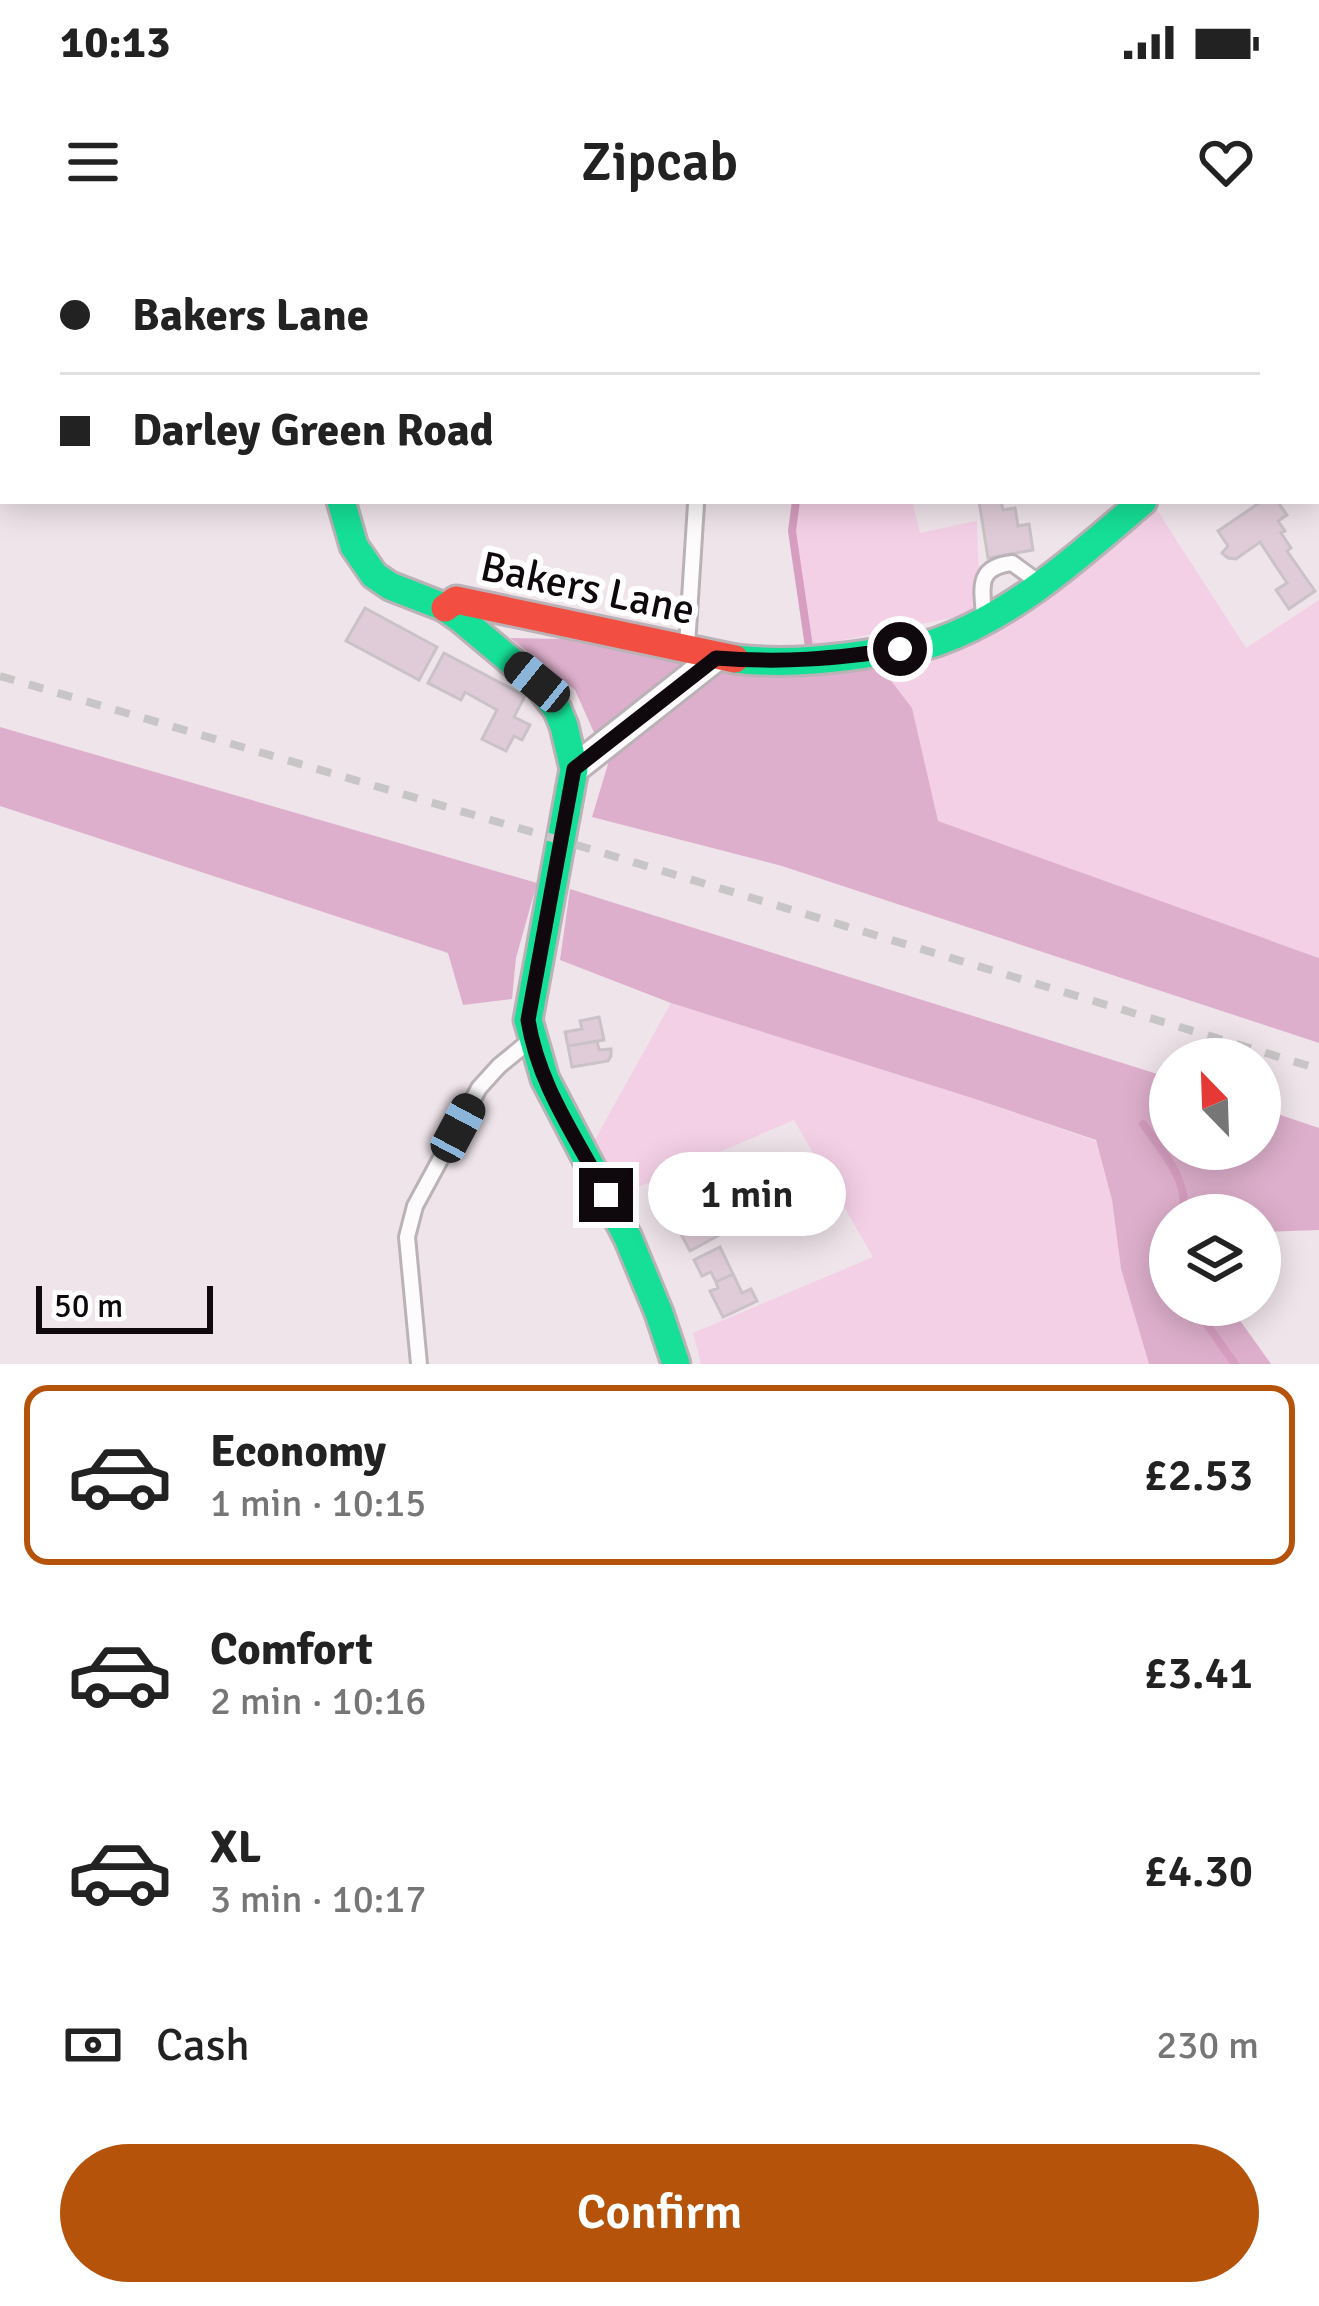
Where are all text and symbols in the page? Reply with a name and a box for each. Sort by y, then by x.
text: 10:13 [60,15,170,70]
icon: menu [60,129,126,195]
text: Zipcab [581,129,738,196]
icon: heart [1193,129,1259,195]
text: Bakers Lane [132,288,369,343]
text: Darley Green Road [132,403,494,458]
street label: Bakers Lane [476,541,699,636]
route start [873,622,927,676]
car [498,645,576,719]
north arrow [1149,1038,1281,1170]
map controls [1149,1038,1281,1326]
car [425,1088,491,1168]
callout: 1 min [648,1153,846,1237]
route end [579,1168,633,1222]
text: 1 min [700,1170,794,1218]
button: layers [1149,1194,1281,1326]
scale bar [36,1280,213,1333]
text: 50 m [54,1286,123,1327]
icon: car [66,1421,174,1529]
text: Economy [210,1424,386,1479]
text: £2.53 [1143,1448,1253,1503]
text: 1 min · 10:15 [210,1479,426,1527]
icon: car [66,1619,174,1727]
text: Comfort [210,1622,373,1677]
text: £3.41 [1143,1646,1253,1701]
text: 2 min · 10:16 [210,1677,426,1725]
icon: car [66,1817,174,1925]
text: XL [210,1820,261,1875]
text: £4.30 [1143,1844,1253,1899]
text: 3 min · 10:17 [210,1875,426,1923]
icon: cash [60,2012,126,2078]
text: Cash [156,2018,250,2073]
text: 230 m [1156,2021,1259,2069]
button: Confirm [60,2144,1259,2282]

